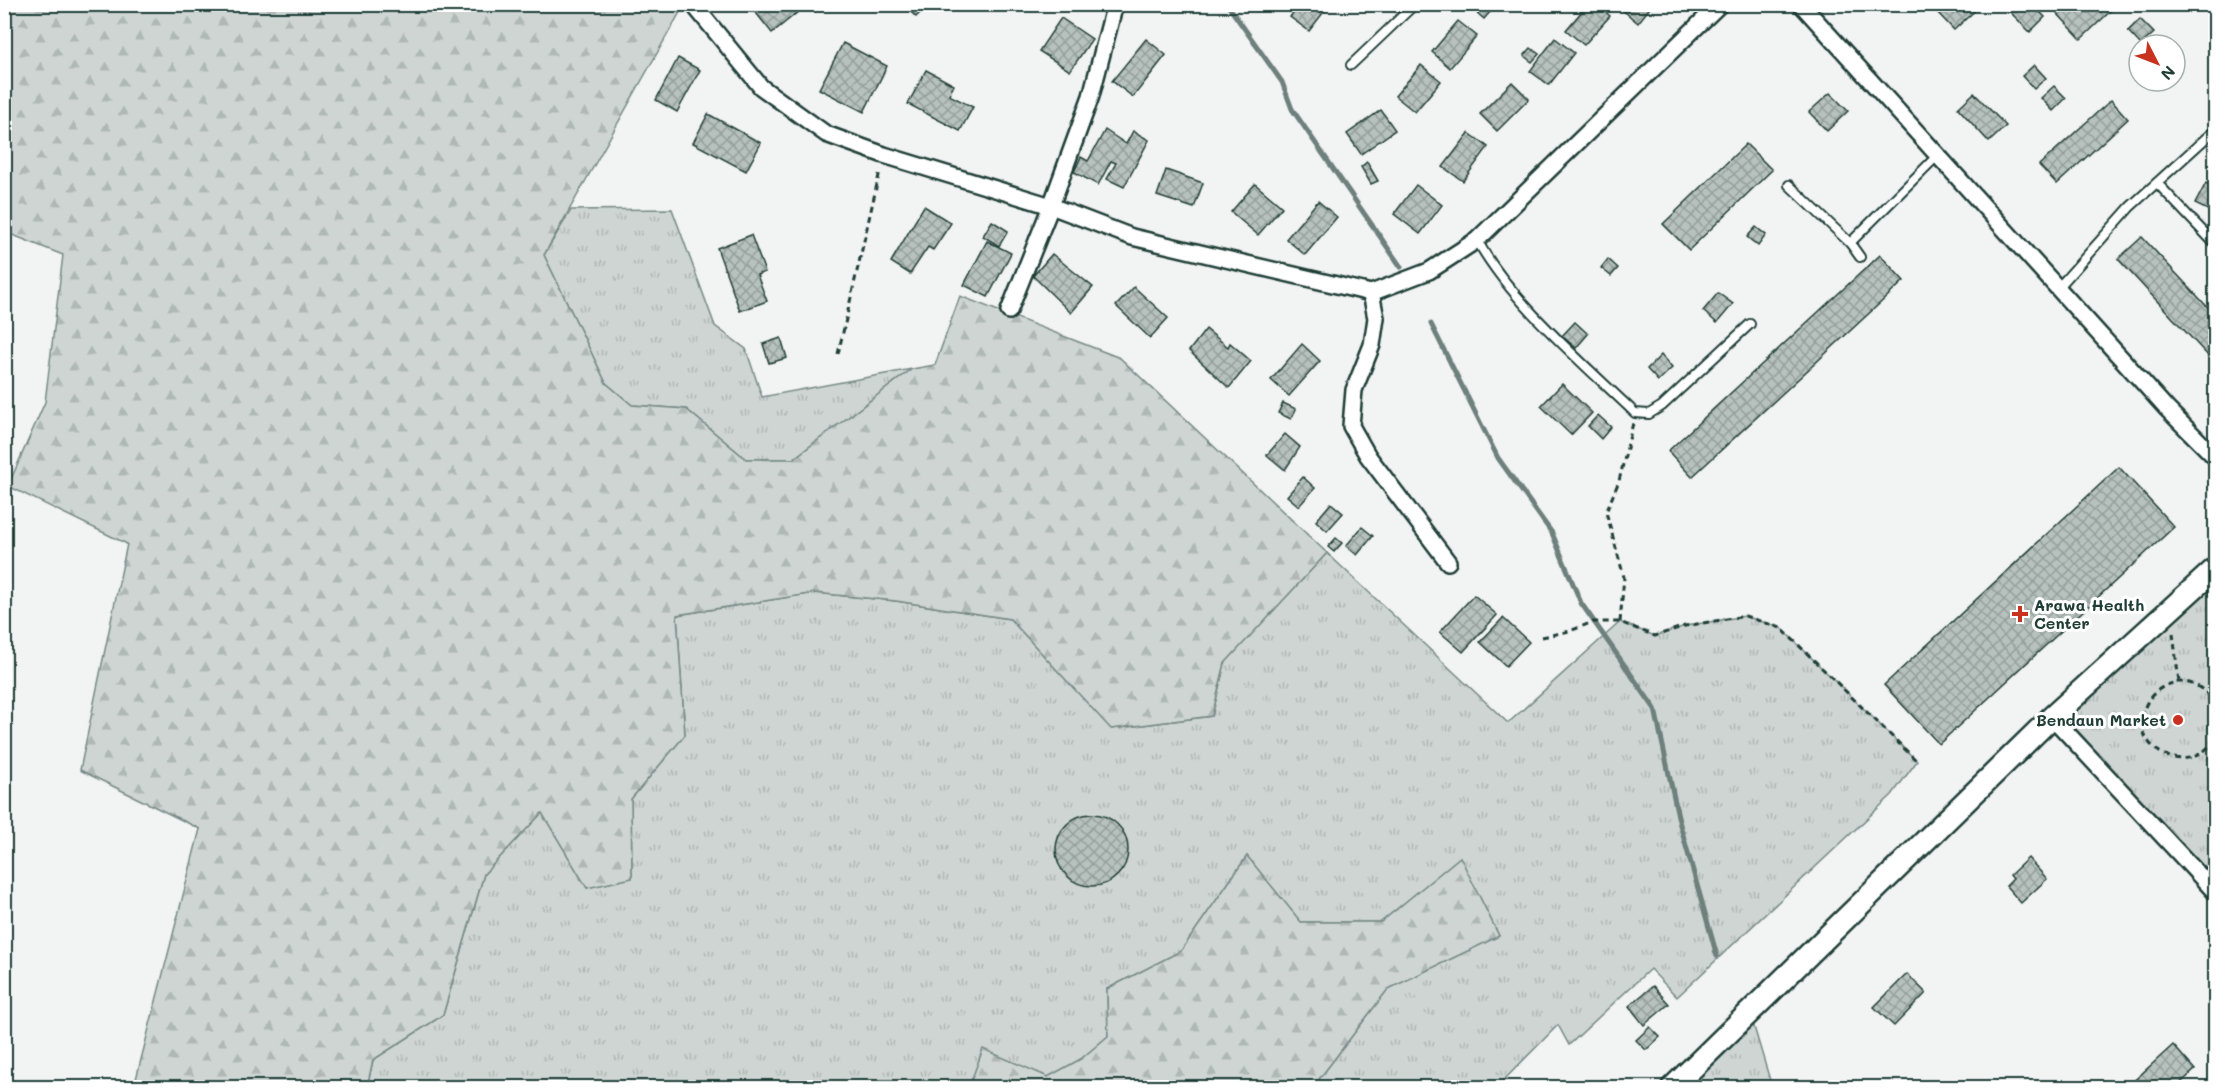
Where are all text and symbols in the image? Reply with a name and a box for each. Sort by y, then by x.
north arrow [2127,33,2187,93]
text: N [2157,62,2180,85]
place label: Arawa Health Center [2034,594,2144,633]
marker: Arawa Health Center [2011,605,2029,623]
place label: Bendaun Market [2036,709,2166,730]
marker: Bendaun Market [2171,713,2185,727]

